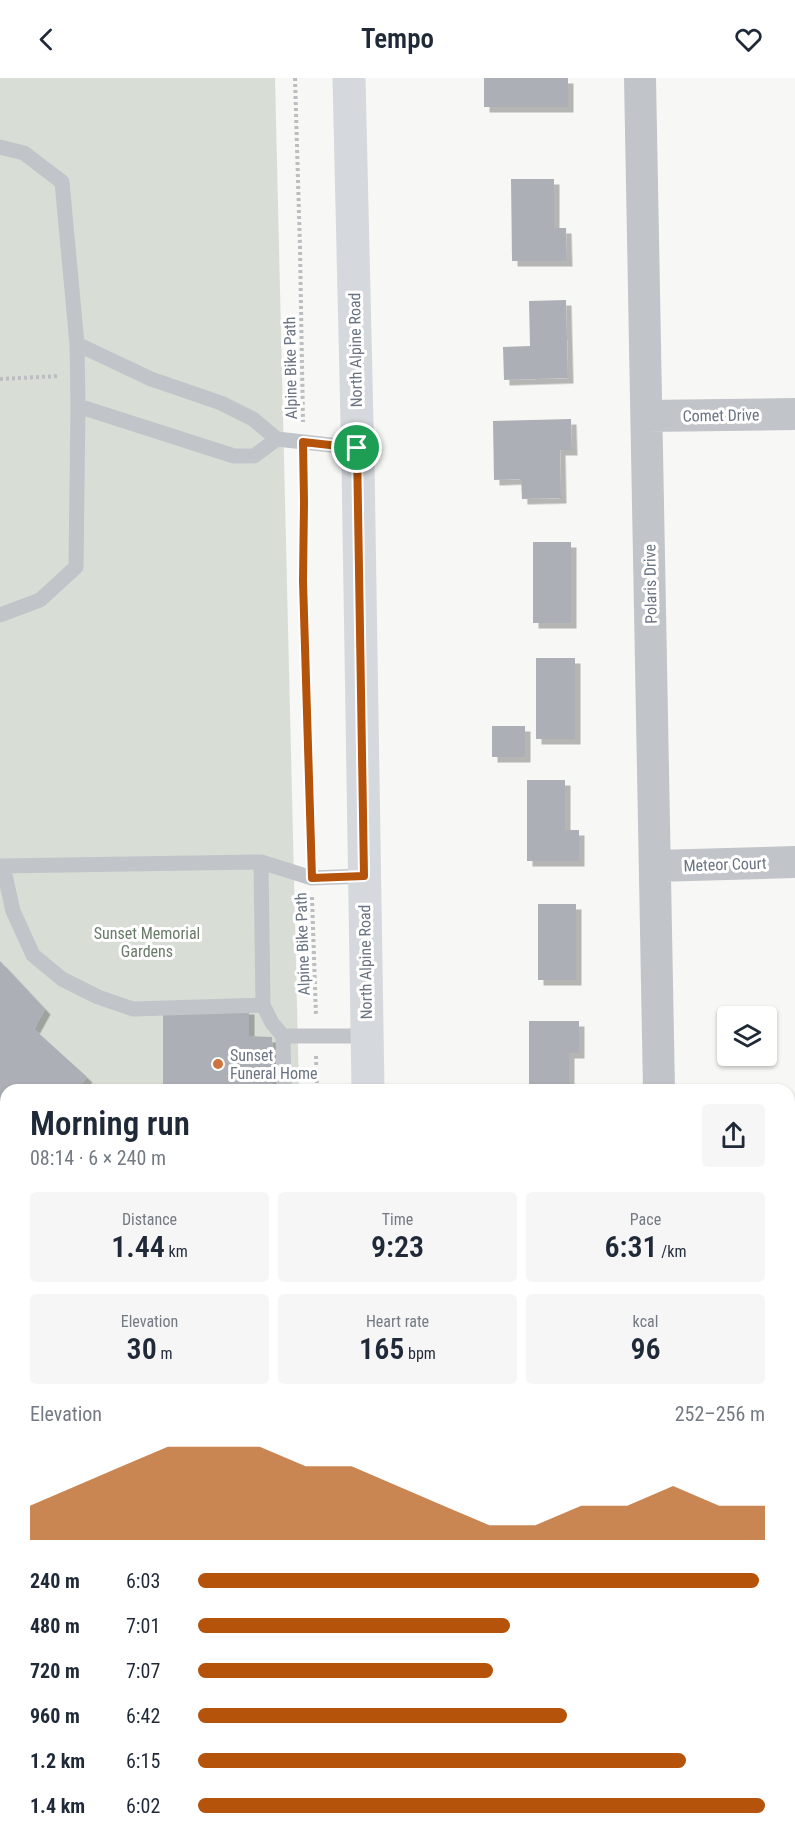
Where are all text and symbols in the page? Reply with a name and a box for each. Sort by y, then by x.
icon: back [30,23,63,56]
text: Tempo [361,23,434,55]
icon: heart [732,23,765,56]
street label: North Alpine Road [345,292,366,408]
street label: Alpine Bike Path [280,316,301,420]
street label: Comet Drive [682,405,760,426]
pin [331,422,382,473]
icon: arrive [340,431,373,464]
street label: Polaris Drive [640,544,661,624]
street label: Meteor Court [683,854,767,875]
street label: Alpine Bike Path [291,892,314,996]
street label: North Alpine Road [355,904,376,1020]
park label: Sunset Memorial Gardens [94,924,200,961]
map controls [717,1006,777,1066]
button: layers [717,1006,777,1066]
place label: Sunset Funeral Home [230,1046,318,1083]
marker: Sunset Funeral Home [211,1057,225,1071]
text: Morning run [30,1104,190,1143]
button: share [702,1104,765,1167]
text: 08:14 · 6 × 240 m [30,1146,166,1170]
text: Distance [122,1210,177,1229]
text: Time [382,1210,413,1229]
text: Pace [630,1210,661,1229]
text: 1.44 [111,1229,165,1264]
text: 9:23 [371,1229,424,1264]
text: 6:31 [604,1229,658,1264]
text: km [165,1242,188,1261]
text: /km [658,1242,687,1261]
text: Elevation [121,1312,178,1331]
text: Heart rate [366,1312,429,1331]
text: kcal [633,1312,658,1331]
text: 30 [127,1331,157,1366]
text: 165 [359,1331,404,1366]
text: 96 [630,1331,661,1366]
text: m [157,1344,172,1363]
text: bpm [404,1344,436,1363]
text: Elevation [30,1402,102,1426]
text: 252–256 m [675,1402,765,1426]
text: 240 m [30,1569,80,1593]
text: 6:03 [126,1569,160,1593]
text: 480 m [30,1614,80,1638]
text: 7:01 [126,1614,160,1638]
text: 720 m [30,1659,80,1683]
text: 7:07 [126,1659,160,1683]
text: 960 m [30,1704,80,1728]
text: 6:42 [126,1704,160,1728]
text: 1.2 km [30,1749,85,1773]
text: 6:15 [126,1749,160,1773]
text: 1.4 km [30,1794,85,1818]
text: 6:02 [126,1794,160,1818]

